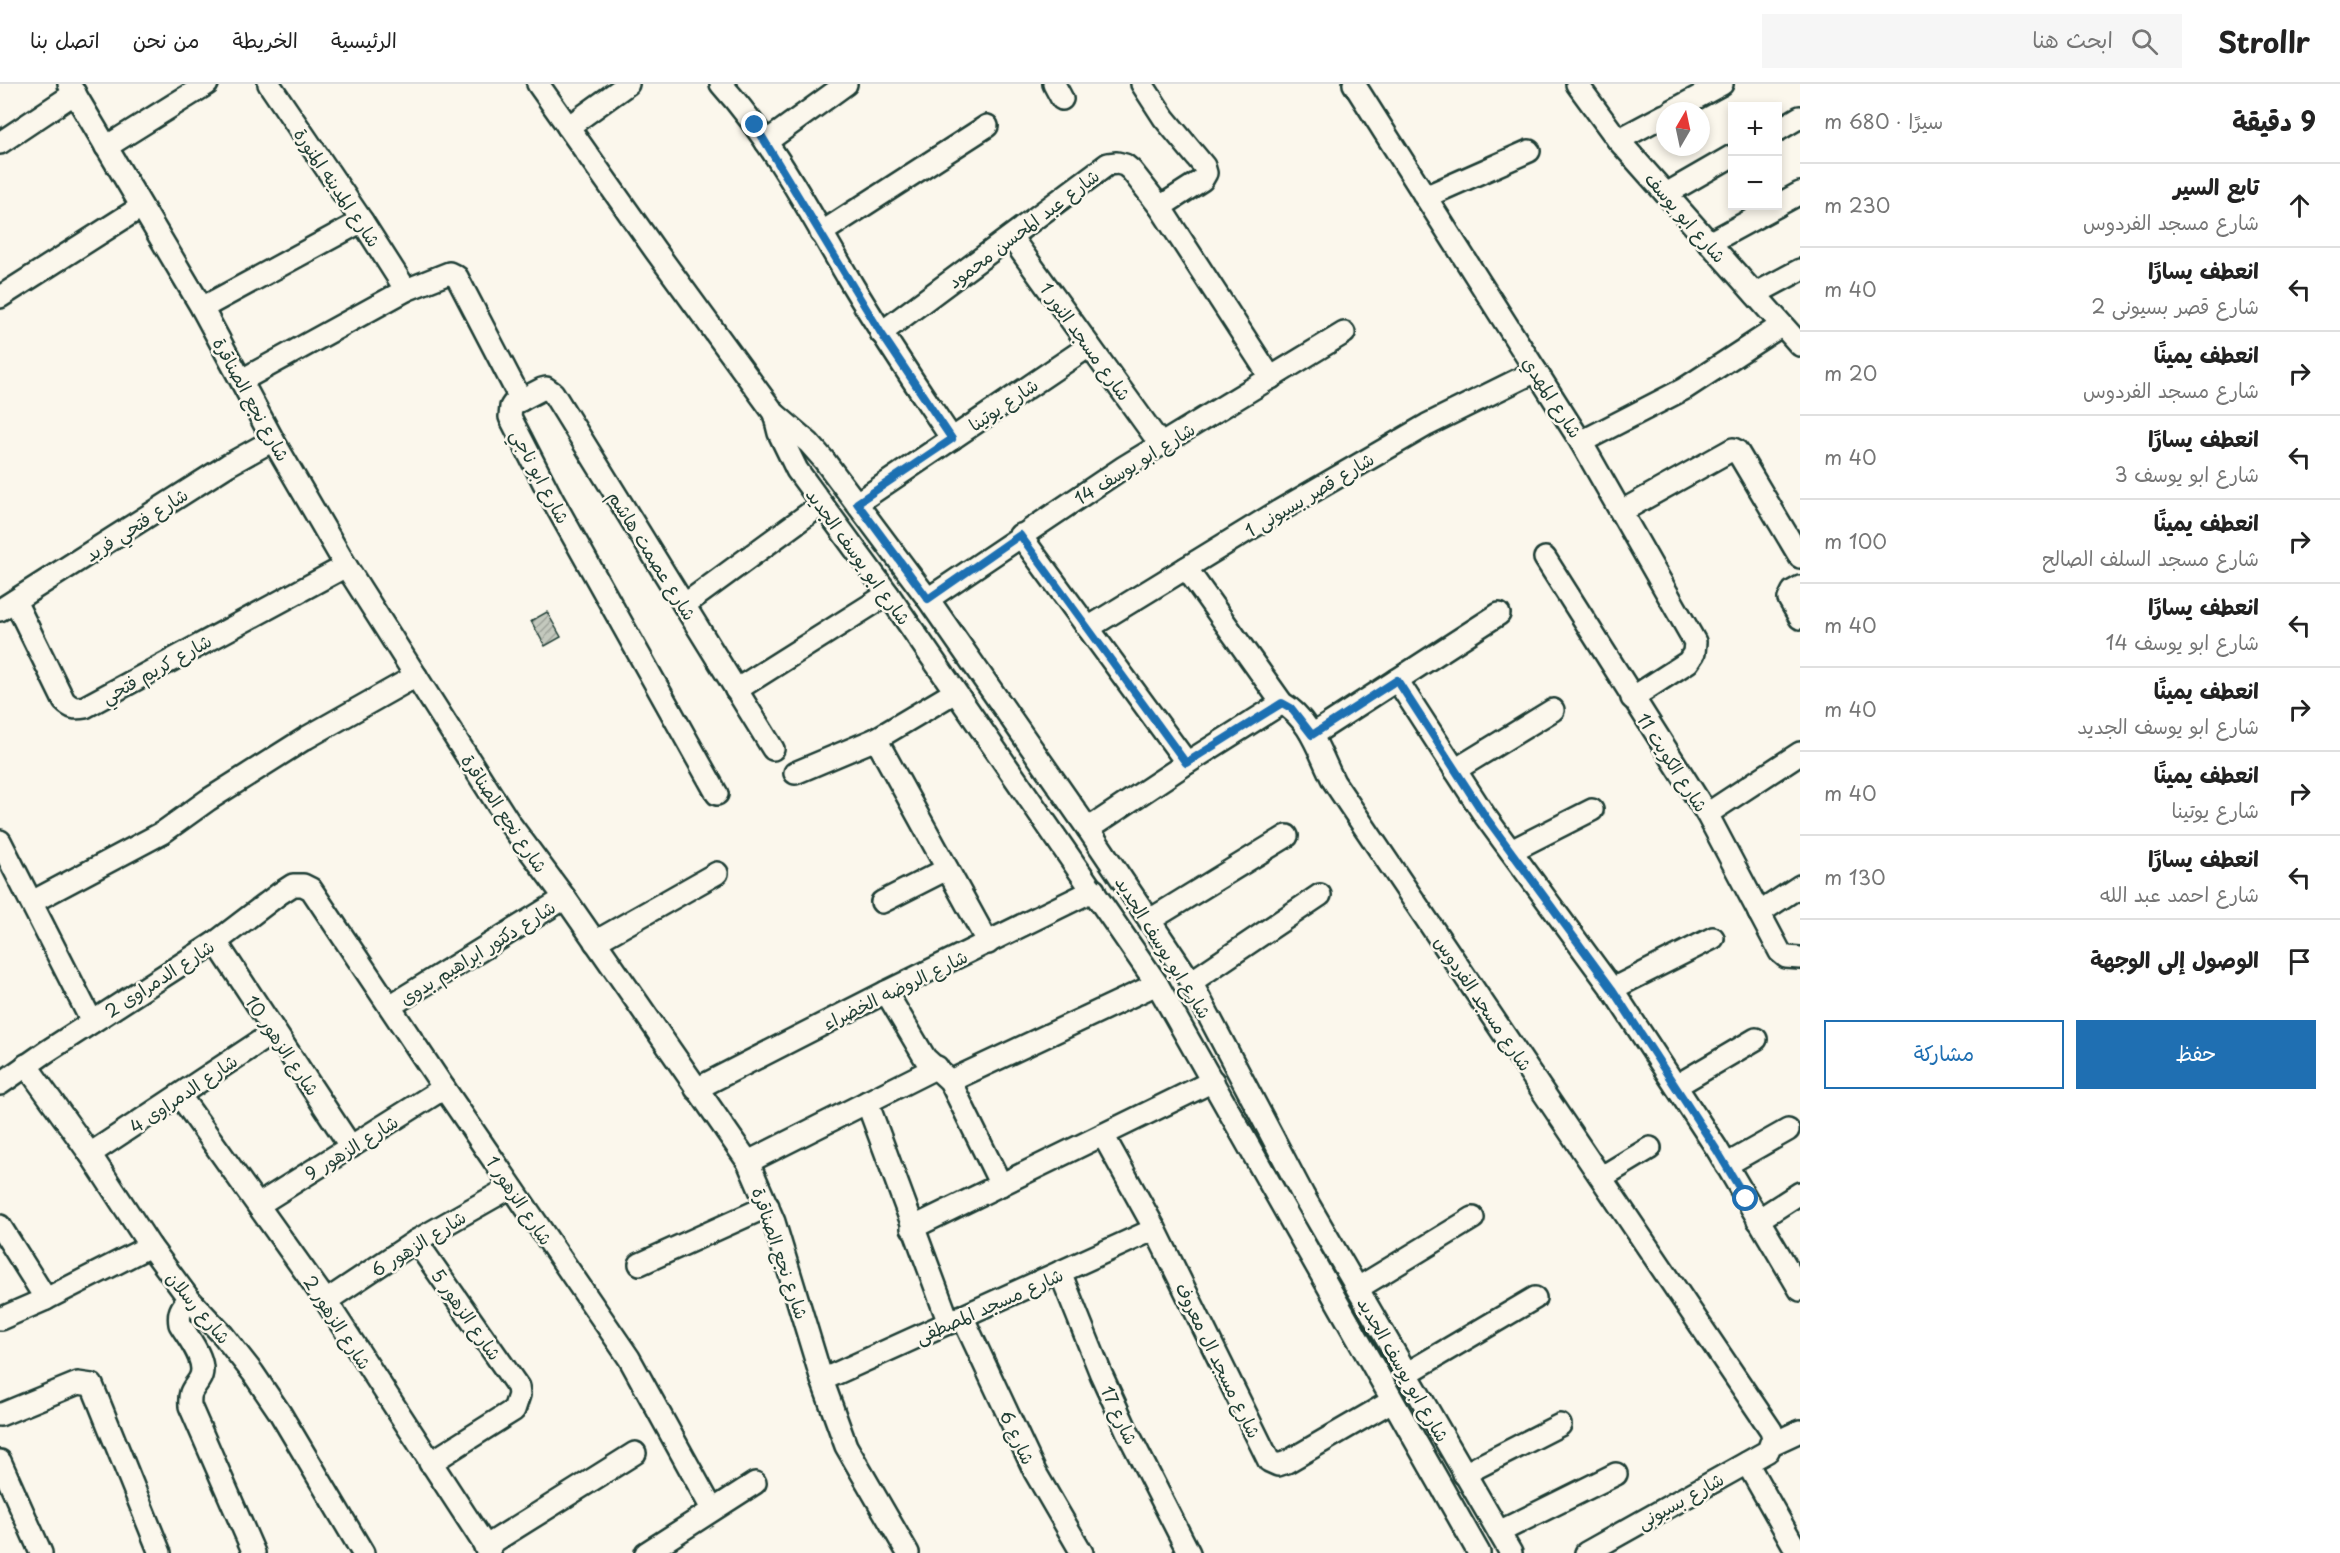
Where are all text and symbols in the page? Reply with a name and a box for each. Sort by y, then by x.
search box [1762,14,2182,68]
text: Strollr [2218,20,2310,63]
text: ابحث هنا [2032,22,2113,55]
text: اتصل بنا [30,23,100,55]
text: من نحن [133,23,199,55]
text: الخريطة [232,23,298,55]
text: الرئيسية [331,23,397,55]
icon: search [2128,25,2161,58]
text: 9 دقيقة [2232,101,2316,140]
north arrow [1656,102,1710,156]
map controls [1728,102,1782,210]
button: + [1728,102,1782,156]
text: سيرًا · 680 m [1824,106,1943,136]
route end [741,111,767,137]
street label: شارع المدينه المنورة [288,122,388,252]
button: − [1728,156,1782,210]
street label: شارع عبد المحسن محمود [941,162,1105,294]
street label: شارع ابو يوسف [1639,166,1733,268]
text: تابع السير [2174,169,2259,202]
icon: ahead [2283,189,2316,222]
text: 230 m [1824,190,1890,220]
text: شارع مسجد الفردوس [2083,207,2259,237]
text: انعطف يسارًا [2148,253,2259,286]
icon: left [2283,273,2316,306]
text: 40 m [1824,274,1877,304]
street label: شارع مسجد النور 1 [1034,276,1138,406]
text: شارع قصر بسيونى 2 [2091,291,2259,321]
street label: شارع نجع الصناقرة [206,332,297,466]
text: انعطف يمينًا [2154,337,2259,370]
street label: شارع المهدي [1516,351,1589,444]
icon: right [2283,357,2316,390]
text: 20 m [1824,358,1877,388]
street label: شارع يوتينا [963,371,1043,437]
text: شارع مسجد الفردوس [2083,375,2259,405]
street label: شارع ابو يوسف 14 [1068,415,1200,511]
text: انعطف يسارًا [2148,421,2259,454]
street label: شارع ابو ناجي [501,424,577,530]
icon: left [2283,441,2316,474]
text: 40 m [1824,442,1877,472]
street label: شارع قصر بسيونى 1 [1239,445,1379,543]
text: شارع ابو يوسف 3 [2115,459,2259,489]
street label: شارع فتحي فريد [79,480,195,571]
street label: شارع ابو يوسف الجديد [800,482,918,630]
street label: شارع عصمت هاشم [600,485,704,626]
text: انعطف يمينًا [2154,505,2259,538]
icon: right [2283,525,2316,558]
text: 100 m [1824,526,1887,556]
text: شارع مسجد السلف الصالح [2042,543,2259,573]
text: انعطف يسارًا [2148,589,2259,622]
icon: left [2283,609,2316,642]
text: 40 m [1824,610,1877,640]
street label: شارع كريم فتحي [96,627,218,713]
text: شارع ابو يوسف 14 [2106,627,2259,657]
text: انعطف يمينًا [2154,673,2259,706]
icon: right [2283,693,2316,726]
text: 40 m [1824,694,1877,724]
street label: شارع الكويت 11 [1631,707,1715,817]
text: شارع ابو يوسف الجديد [2077,711,2259,741]
street label: شارع نجع الصناقرة [454,748,555,878]
text: انعطف يمينًا [2154,757,2259,790]
icon: right [2283,777,2316,810]
text: 40 m [1824,778,1877,808]
text: شارع يوتينا [2171,795,2259,825]
text: انعطف يسارًا [2148,841,2259,874]
icon: left [2283,861,2316,894]
text: 130 m [1824,862,1886,892]
street label: شارع ابو يوسف الجديد [1109,870,1219,1024]
text: شارع احمد عبد الله [2100,879,2259,909]
street label: شارع دكتور ابراهيم بدوى [394,893,561,1013]
street label: شارع مسجد الفردوس [1429,930,1539,1076]
street label: شارع الدمراوى 2 [99,932,219,1024]
street label: شارع الروضه الخضراء [818,942,972,1036]
text: الوصول إلى الوجهة [2090,942,2259,975]
icon: arrive [2283,945,2316,978]
street label: شارع الزهور 10 [239,989,327,1101]
button: مشاركة [1824,1020,2064,1089]
button: حفظ [2076,1020,2316,1089]
street label: شارع الدمراوى 4 [124,1047,242,1139]
street label: شارع الزهور 9 [299,1108,403,1186]
street label: شارع الزهور 1 [480,1150,560,1250]
street label: شارع نجع الصناقرة [745,1183,816,1323]
route start [1732,1185,1758,1211]
street label: شارع الزهور 6 [365,1203,471,1283]
street label: شارع مسجد المصطفى [911,1260,1067,1350]
street label: شارع الزهور 5 [425,1263,509,1365]
street label: شارع رسلان [160,1265,238,1349]
street label: شارع الزهور 2 [297,1269,379,1375]
street label: شارع مسجد ال معروف [1170,1278,1268,1442]
street label: شارع ابو يوسف الجديد [1351,1291,1457,1447]
street label: شارع 17 [1095,1381,1145,1449]
street label: شارع 6 [994,1405,1042,1469]
street label: شارع بسيونى [1632,1465,1728,1535]

